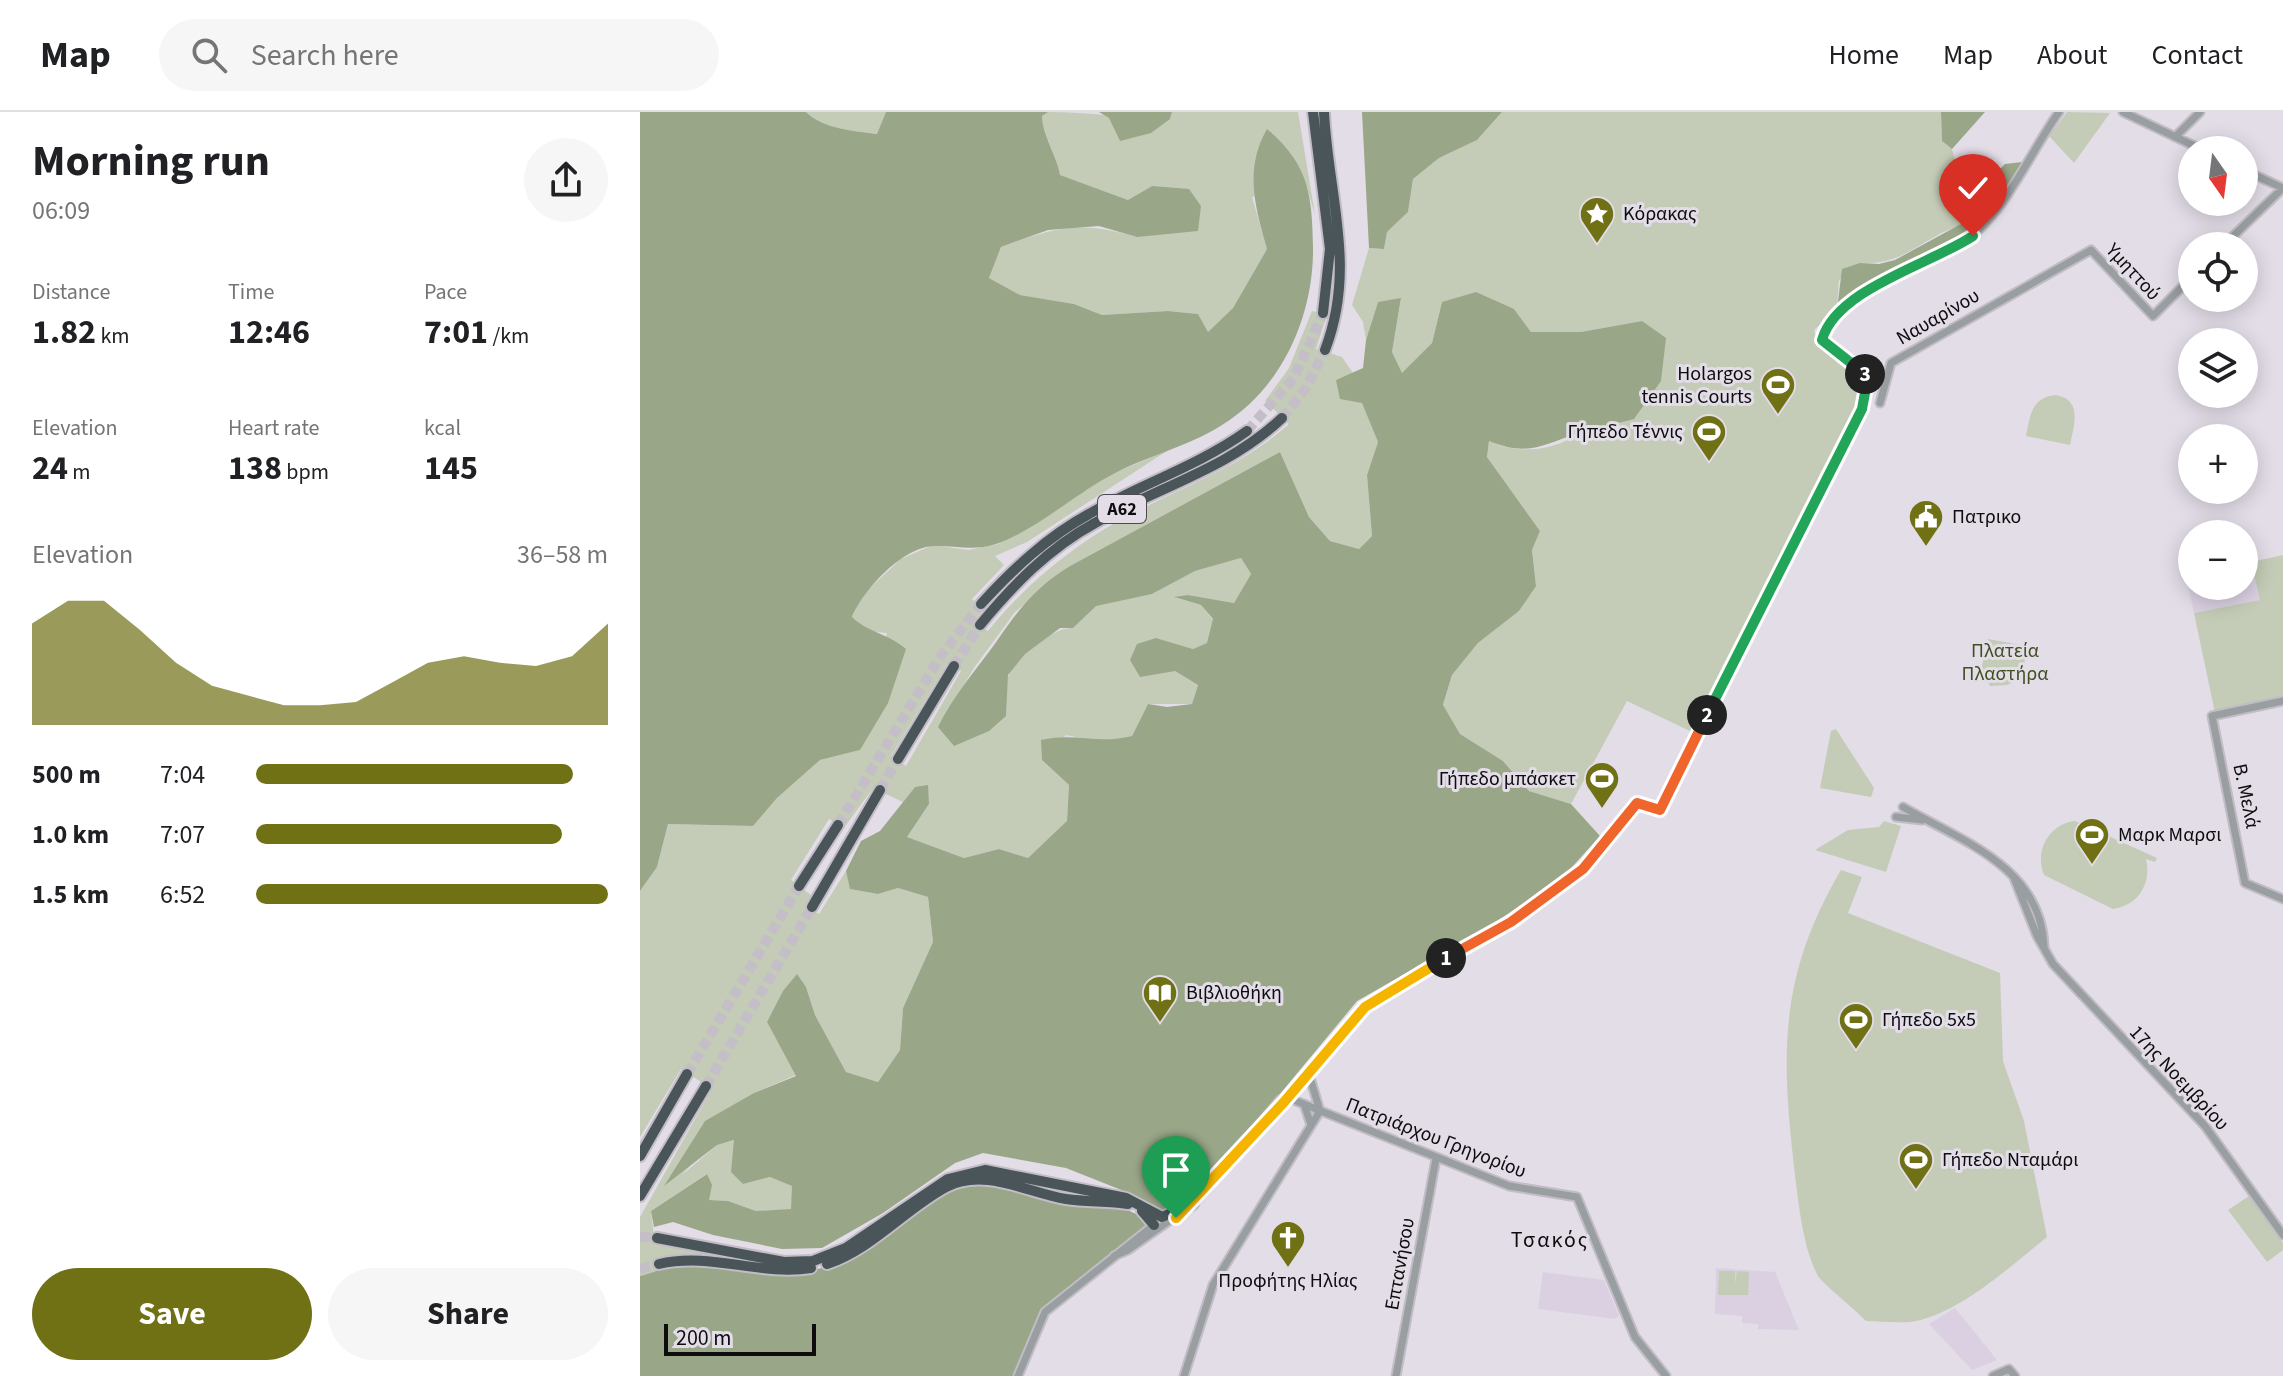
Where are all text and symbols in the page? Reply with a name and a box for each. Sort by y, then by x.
search box [159,19,719,91]
text: Map [40,28,111,82]
icon: search [187,33,231,77]
text: Search here [251,34,399,77]
text: Home [1828,35,1899,75]
text: Map [1943,35,1993,75]
text: About [2037,35,2108,75]
text: Contact [2152,35,2243,75]
text: Morning run [32,130,270,193]
north arrow [2178,136,2258,216]
map controls [2178,136,2258,600]
button: share [524,138,608,222]
pin [1939,154,2007,236]
icon: check [1951,166,1995,210]
text: 06:09 [32,192,90,229]
place icon: Κόρακας [1578,195,1616,245]
place label: Κόρακας [1623,200,1697,228]
button: locate [2178,232,2258,312]
street label: Υμηττού [2098,236,2167,307]
text: Distance [32,276,110,308]
text: Time [228,276,274,308]
text: Pace [424,276,467,308]
street label: Ναυαρίνου [1891,282,1985,352]
text: 1.82 [32,308,96,357]
text: 12:46 [228,308,310,357]
text: 7:01 [424,308,488,357]
text: km [96,320,130,352]
text: /km [488,320,529,352]
button: layers [2178,328,2258,408]
pin: 3 [1845,354,1885,394]
text: 3 [1859,358,1871,390]
place label: Holargos tennis Courts [1641,360,1752,411]
sports icon: Holargos tennis Courts [1759,366,1797,416]
text: Elevation [32,412,118,444]
text: Heart rate [228,412,319,444]
text: kcal [424,412,461,444]
sports icon: Γήπεδο Τέννις [1690,413,1728,463]
place label: Γήπεδο Τέννις [1567,418,1683,446]
button: + [2178,424,2258,504]
text: 24 [32,444,68,493]
text: 138 [228,444,282,493]
text: 145 [424,444,478,493]
text: m [68,456,91,488]
text: bpm [282,456,329,488]
road number: Α62 [1098,495,1146,523]
public building icon: Πατρικο [1907,498,1945,548]
place label: Πατρικο [1952,503,2021,531]
button: − [2178,520,2258,600]
text: Elevation [32,536,133,573]
text: 36–58 m [517,536,608,573]
park label: Πλατεία Πλαστήρα [1962,637,2049,688]
pin: 2 [1687,695,1727,735]
text: 2 [1701,699,1713,731]
text: 500 m [32,756,101,793]
text: 7:04 [160,756,205,793]
sports icon: Γήπεδο μπάσκετ [1583,760,1621,810]
street label: Β. Μελά [2226,761,2266,831]
place label: Γήπεδο μπάσκετ [1439,765,1576,793]
text: 1.0 km [32,816,109,853]
text: 7:07 [160,816,205,853]
sports icon: Μαρκ Μαρσι [2073,816,2111,866]
place label: Μαρκ Μαρσι [2118,821,2221,849]
text: 1.5 km [32,876,109,913]
text: 6:52 [160,876,205,913]
pin: 1 [1426,938,1466,978]
text: 1 [1440,942,1452,974]
library icon: Βιβλιοθήκη [1141,974,1179,1024]
place label: Βιβλιοθήκη [1186,979,1282,1007]
sports icon: Γήπεδο 5x5 [1837,1001,1875,1051]
place label: Γήπεδο 5x5 [1882,1006,1976,1034]
street label: 17ης Νοεμβρίου [2123,1019,2235,1137]
street label: Πατριάρχου Γρηγορίου [1342,1091,1530,1185]
pin [1142,1136,1210,1218]
sports icon: Γήπεδο Νταμάρι [1897,1141,1935,1191]
place label: Γήπεδο Νταμάρι [1942,1146,2079,1174]
icon: arrive [1154,1148,1198,1192]
street label: Επτανήσου [1378,1215,1422,1313]
church icon: Προφήτης Ηλίας [1269,1219,1307,1269]
district label: Τσακός [1511,1224,1589,1256]
place label: Προφήτης Ηλίας [1218,1267,1358,1295]
button: Save [32,1268,312,1360]
button: Share [328,1268,608,1360]
scale bar [664,1320,816,1356]
text: 200 m [676,1322,731,1354]

